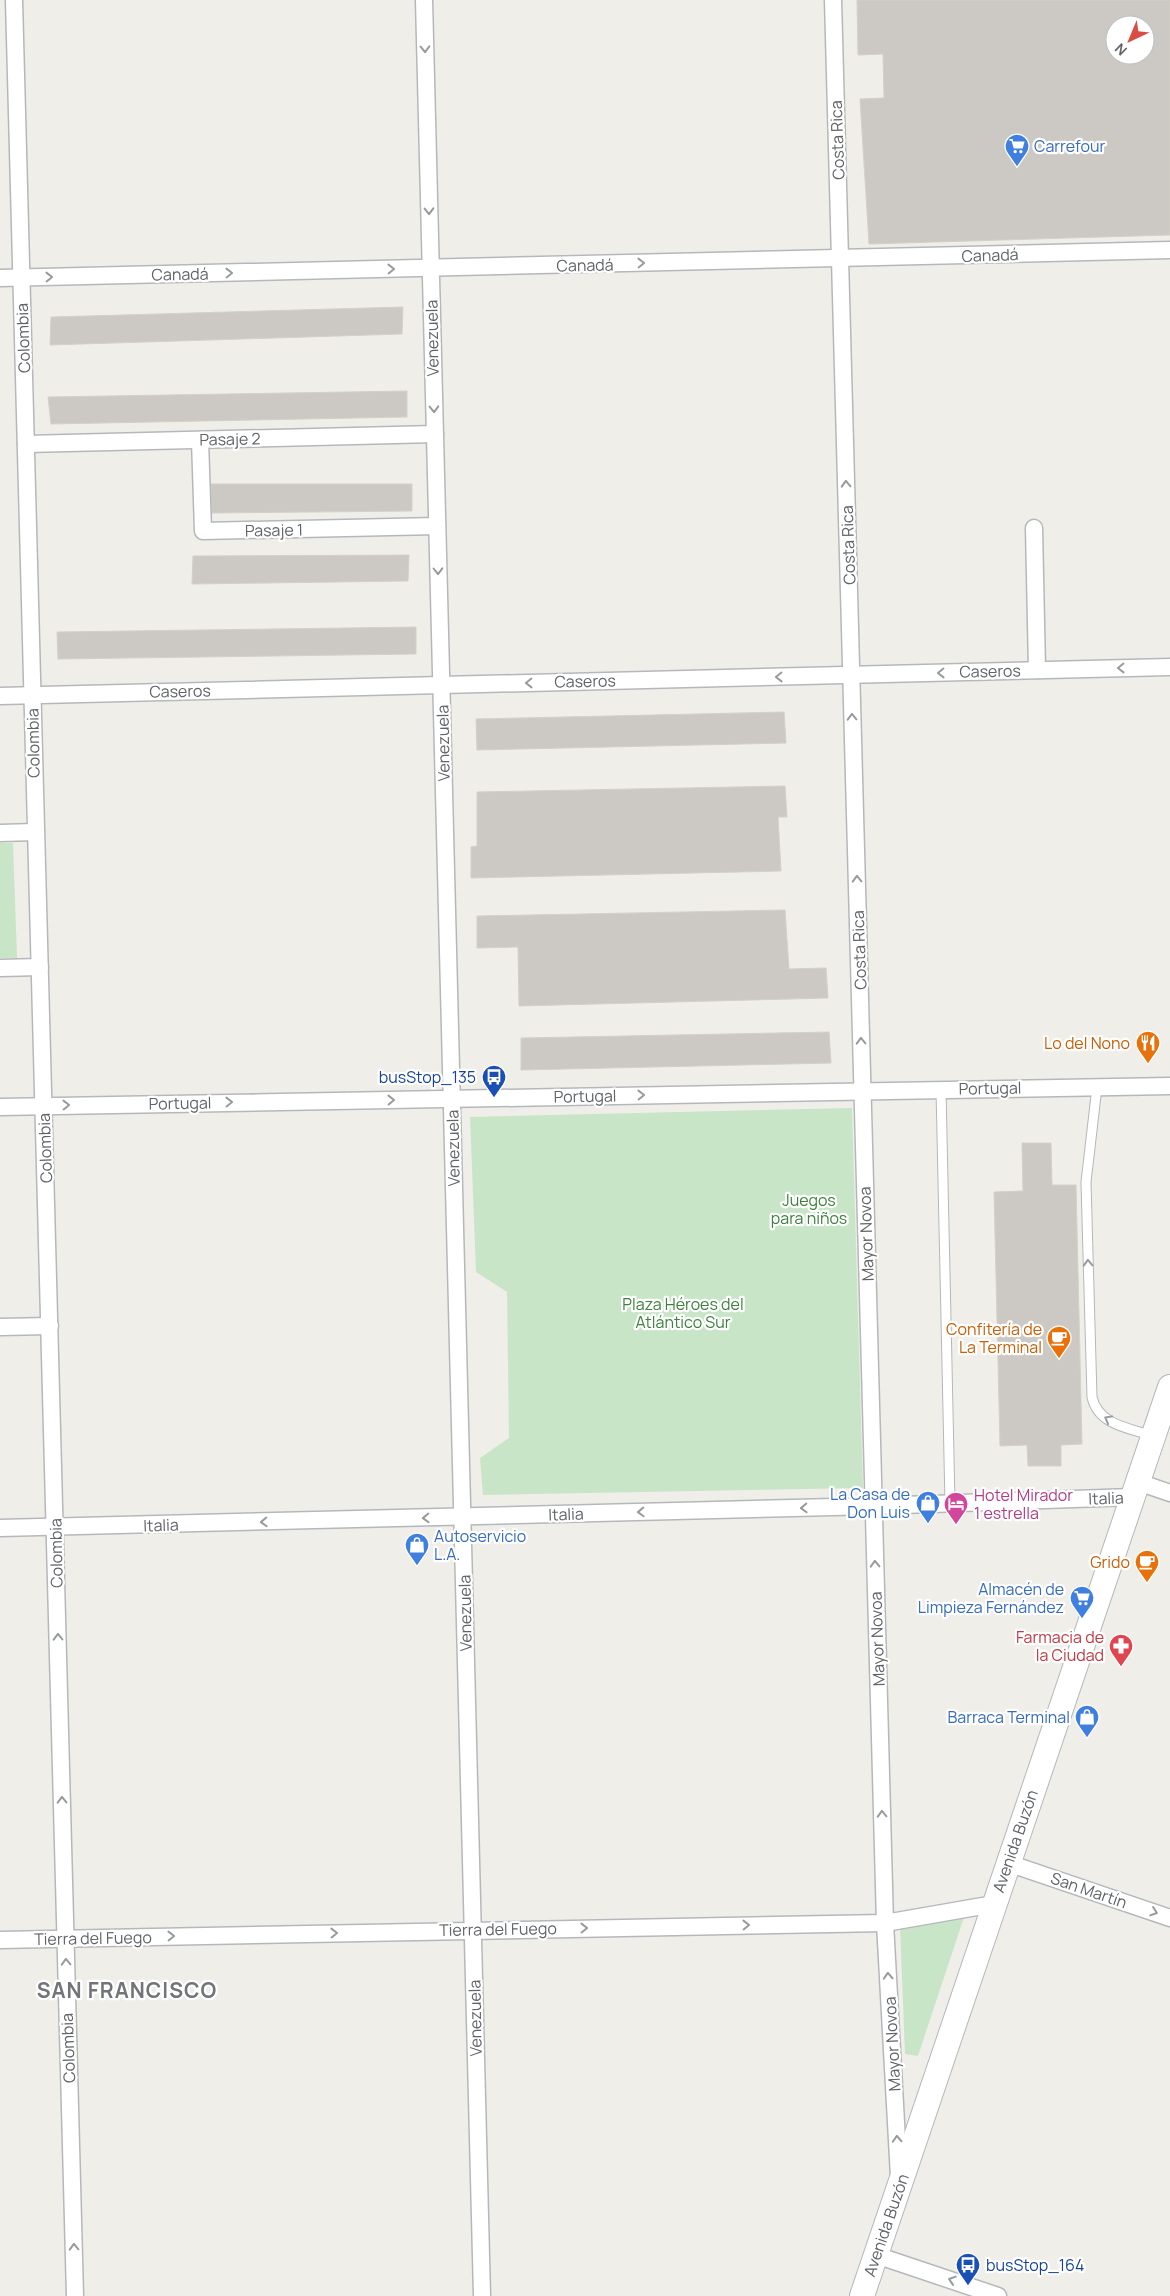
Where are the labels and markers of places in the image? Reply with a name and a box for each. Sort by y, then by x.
supermarket icon: Carrefour [1004,133,1030,167]
place label: Carrefour [1034,135,1105,157]
restaurant icon: Lo del Nono [1135,1030,1161,1064]
place label: Lo del Nono [1044,1032,1130,1054]
bus stop icon: busStop_135 [481,1064,507,1098]
place label: busStop_135 [379,1066,476,1088]
place label: Confitería de La Terminal [946,1318,1042,1358]
cafe icon: Confitería de La Terminal [1046,1325,1072,1359]
place label: La Casa de Don Luis [830,1483,910,1523]
place label: Hotel Mirador 1 estrella [974,1484,1073,1524]
shop icon: La Casa de Don Luis [915,1490,941,1524]
hotel icon: Hotel Mirador 1 estrella [943,1491,969,1525]
place label: Autoservicio L.A. [434,1525,526,1565]
shop icon: Autoservicio L.A. [404,1532,430,1566]
cafe icon: Grido [1134,1549,1160,1583]
place label: Grido [1090,1551,1130,1573]
place label: Almacén de Limpieza Fernández [918,1578,1064,1618]
supermarket icon: Almacén de Limpieza Fernández [1069,1585,1095,1619]
place label: Farmacia de la Ciudad [1016,1626,1104,1666]
pharmacy icon: Farmacia de la Ciudad [1108,1633,1134,1667]
shop icon: Barraca Terminal [1074,1704,1100,1738]
place label: Barraca Terminal [947,1706,1070,1728]
bus stop icon: busStop_164 [955,2252,981,2286]
place label: busStop_164 [986,2254,1084,2276]

